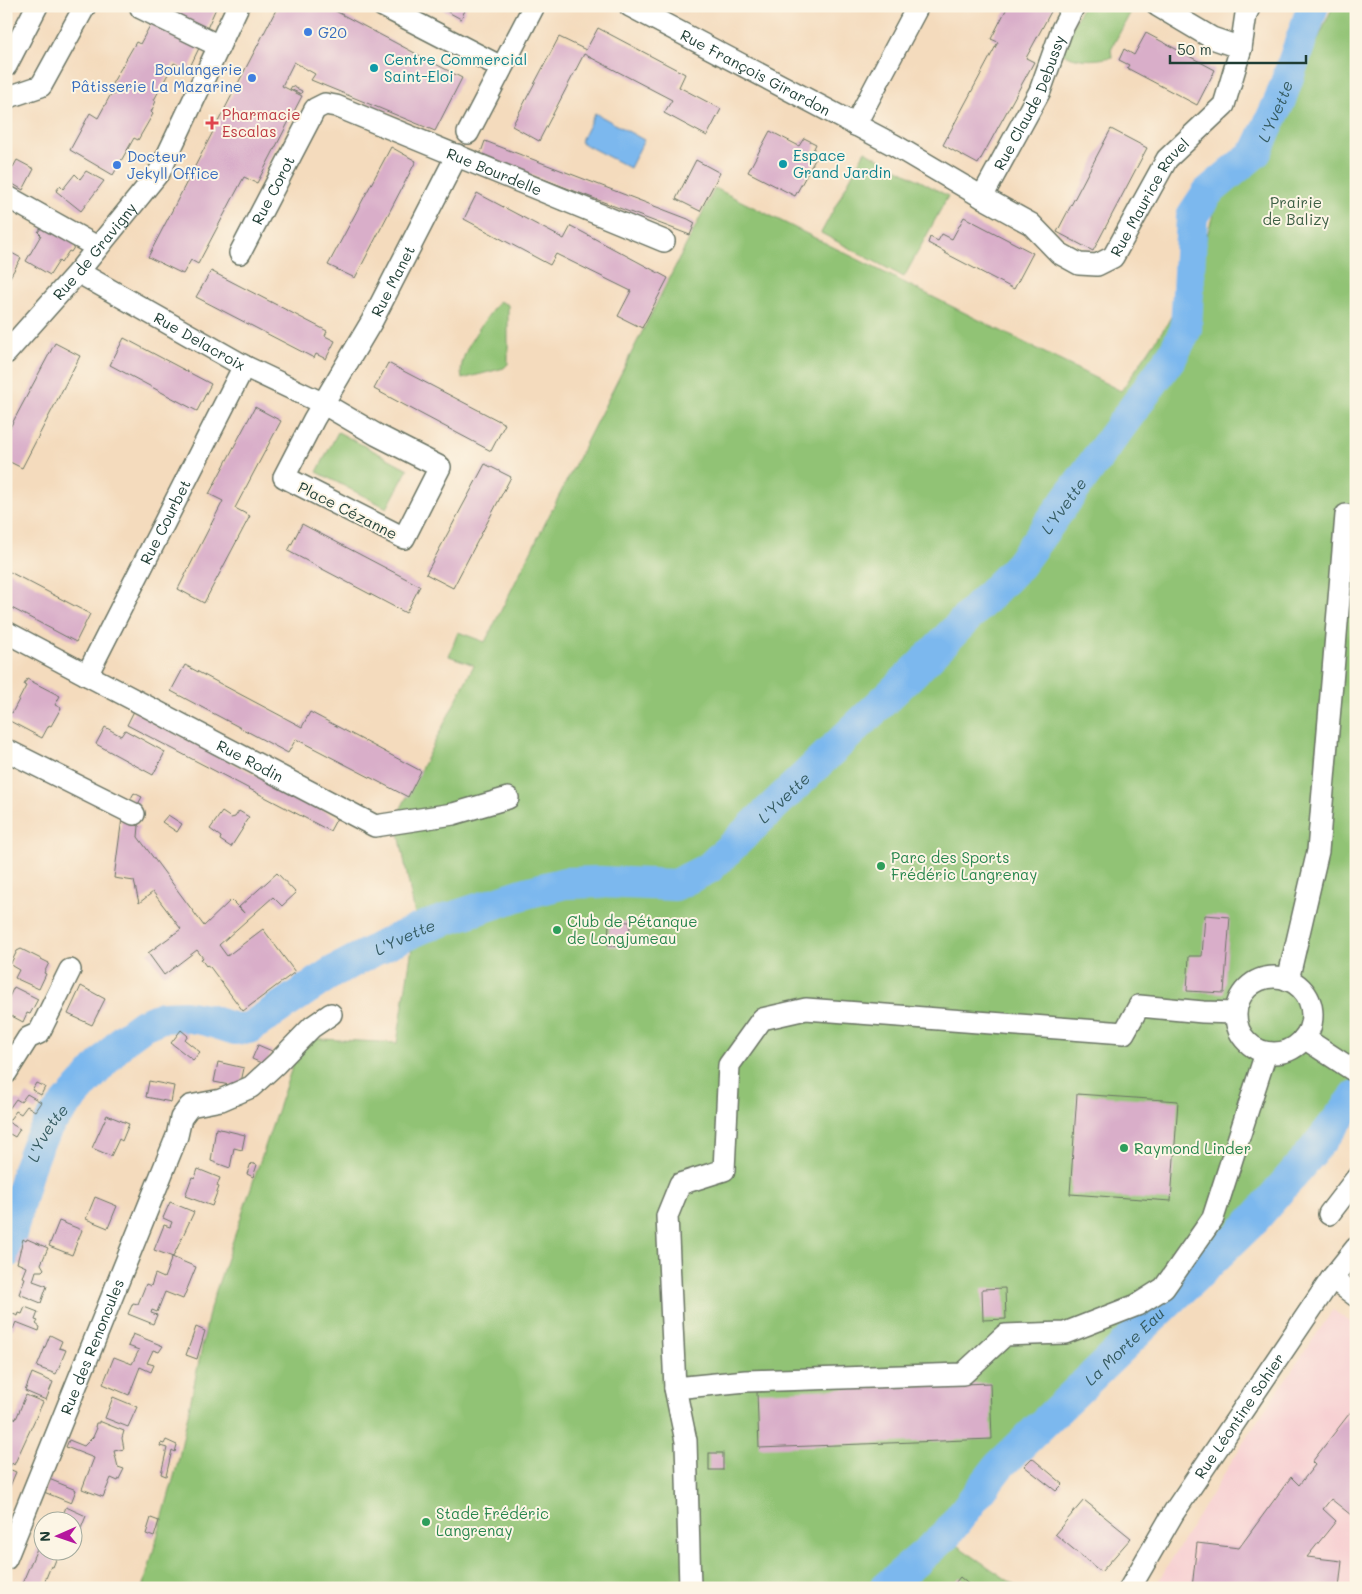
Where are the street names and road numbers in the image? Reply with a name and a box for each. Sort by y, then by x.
street label: Rue François Girardon [677,24,834,120]
street label: Rue Claude Debussy [989,32,1069,173]
street label: Rue Maurice Ravel [1105,133,1193,260]
street label: Rue Bourdelle [444,143,545,200]
street label: Rue Corot [247,152,299,228]
street label: Rue de Gravigny [48,198,141,304]
street label: Rue Manet [366,242,419,320]
street label: Rue Delacroix [150,307,250,375]
street label: Rue Courbet [135,476,195,568]
street label: Place Cézanne [295,476,401,544]
street label: Rue Rodin [213,735,287,786]
street label: Rue des Renoncules [55,1276,128,1418]
street label: Rue Léontine Sohier [1190,1349,1288,1482]

